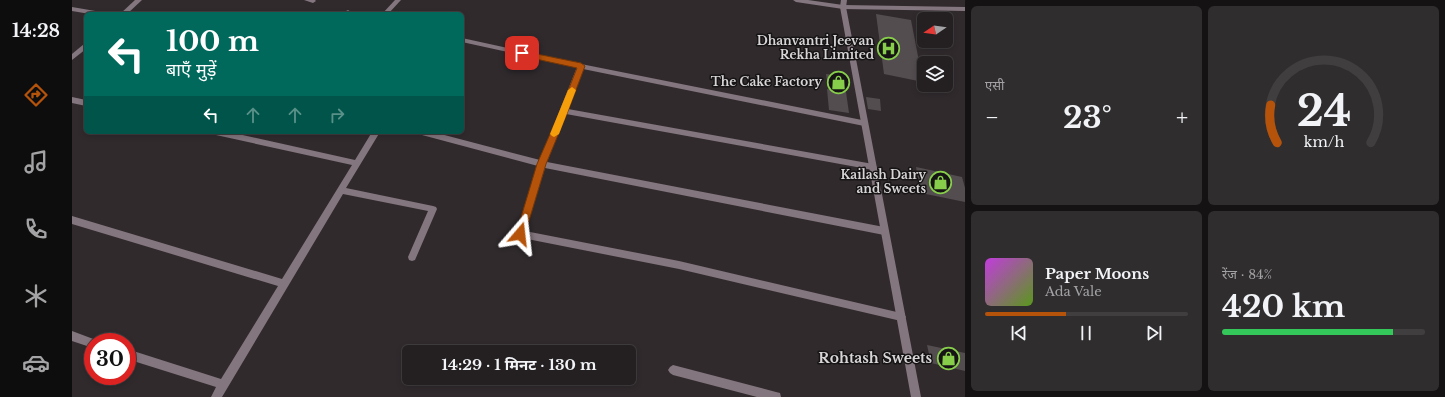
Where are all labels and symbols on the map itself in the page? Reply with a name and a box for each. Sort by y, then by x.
north arrow [917,12,953,48]
place label: Dhanvantri Jeevan Rekha Limited [757,33,875,62]
hospital icon: Dhanvantri Jeevan Rekha Limited [876,35,902,61]
pin [505,36,539,70]
shop icon: The Cake Factory [825,69,851,95]
place label: The Cake Factory [711,74,822,89]
place label: Kailash Dairy and Sweets [841,167,926,196]
shop icon: Kailash Dairy and Sweets [928,169,954,195]
position arrow [499,213,541,255]
speed limit sign: 30 [84,333,136,385]
shop icon: Rohtash Sweets [935,345,961,371]
place label: Rohtash Sweets [818,349,932,367]

